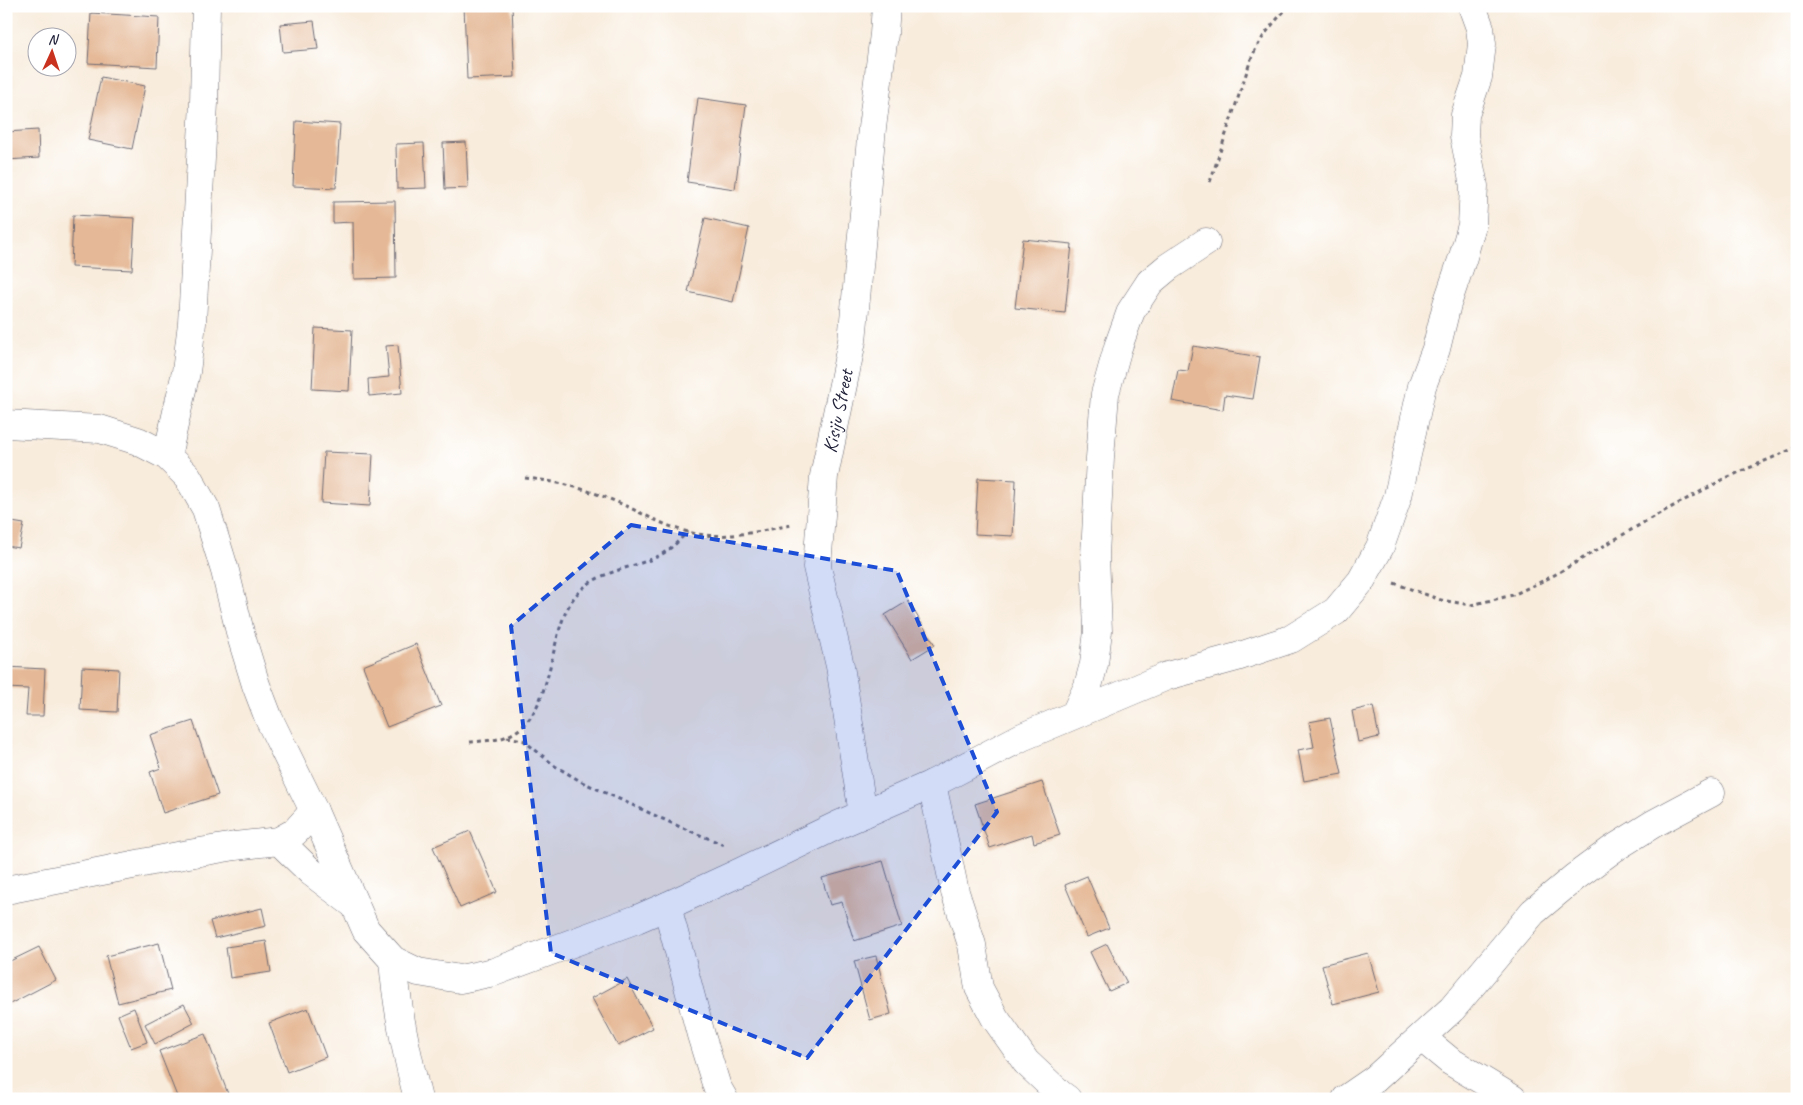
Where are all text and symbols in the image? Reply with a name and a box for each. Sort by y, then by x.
north arrow [28,28,78,78]
text: N [48,31,60,48]
street label: Kisiju Street [817,365,859,455]

